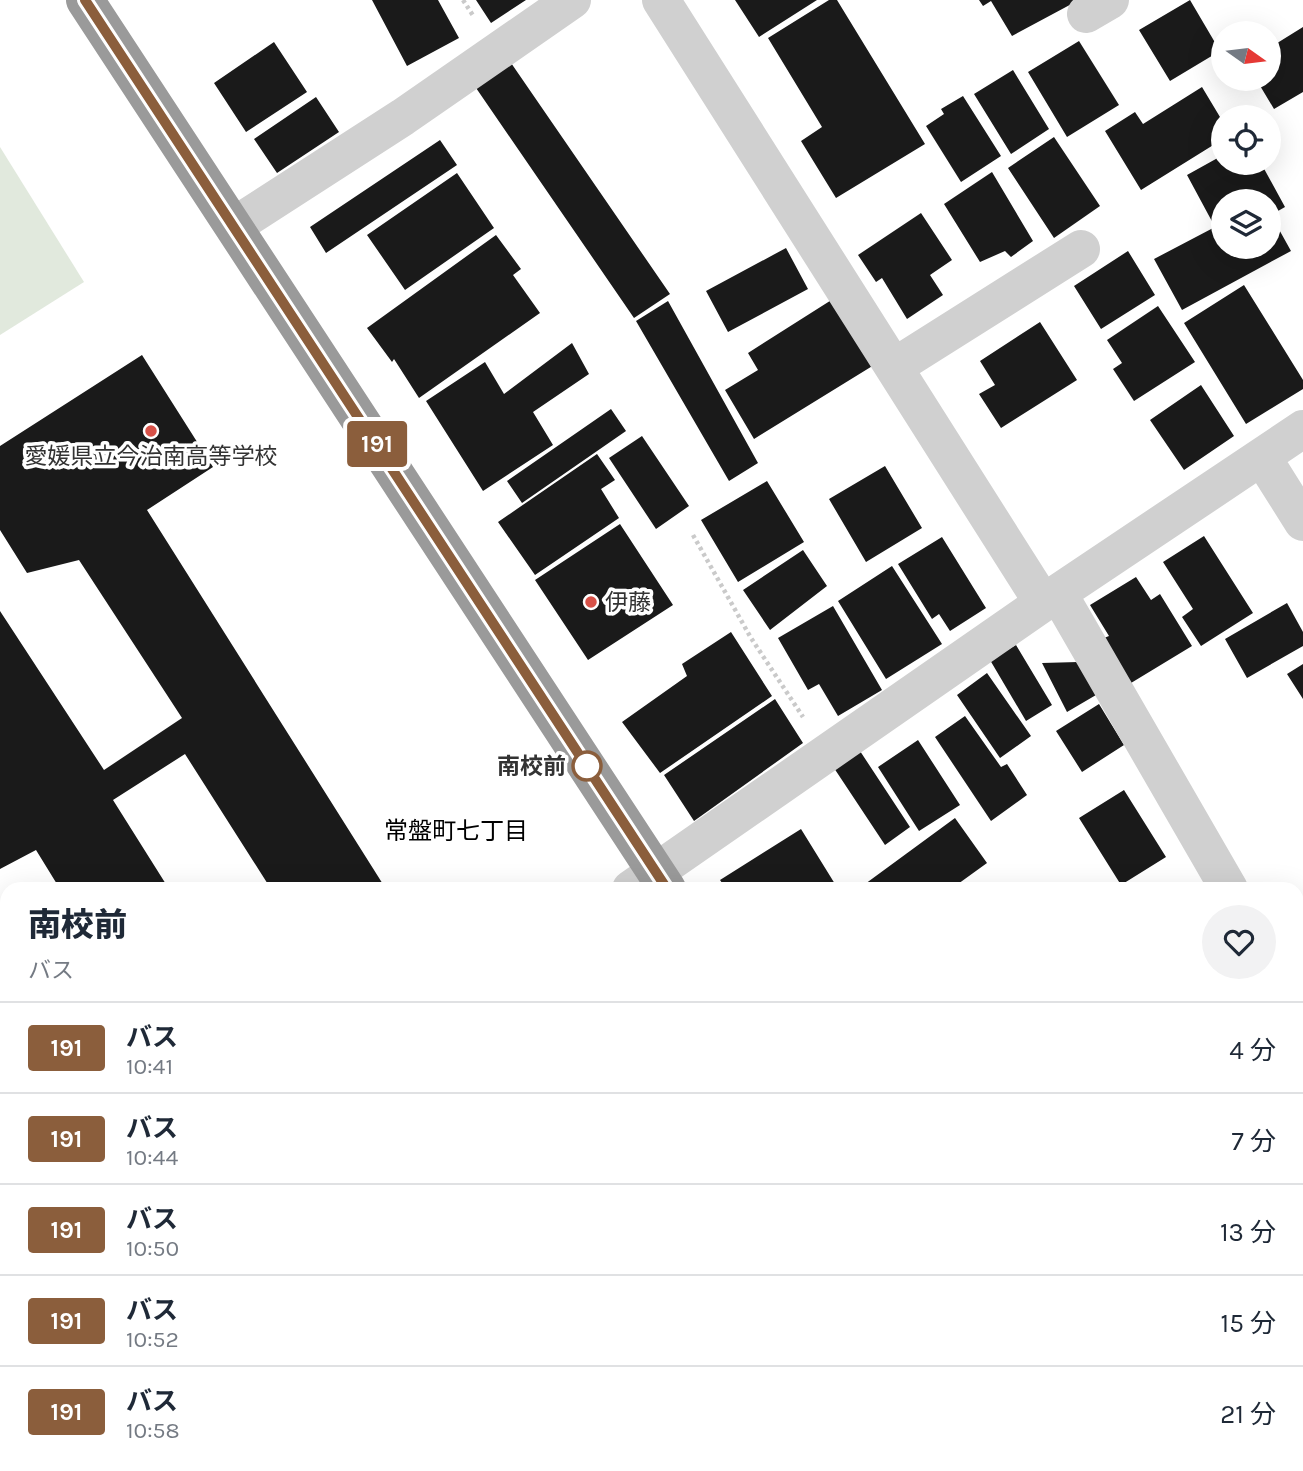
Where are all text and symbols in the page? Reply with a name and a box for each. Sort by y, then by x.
north arrow [1211,21,1281,91]
map controls [1211,21,1281,259]
button: locate [1211,105,1281,175]
button: layers [1211,189,1281,259]
line badge: 191 [337,421,417,467]
marker: 愛媛県立今治南高等学校 [143,423,159,439]
text: 191 [361,430,393,458]
place label: 愛媛県立今治南高等学校 [25,443,278,470]
place label: 伊藤 [605,589,651,616]
marker: 伊藤 [583,594,599,610]
marker: 南校前 [572,751,602,781]
place label: 南校前 [497,753,566,780]
district label: 常盤町七丁目 [384,817,528,845]
button: heart [1202,905,1276,979]
text: 南校前 [28,906,127,944]
text: バス [28,957,74,984]
text: バス [126,1022,178,1053]
text: 191 [51,1034,82,1062]
text: 4 分 [1229,1035,1276,1066]
text: 10:41 [126,1053,173,1080]
text: バス [126,1113,178,1144]
text: 191 [51,1125,82,1153]
text: 7 分 [1232,1126,1276,1157]
text: 10:44 [126,1144,178,1171]
text: バス [126,1204,178,1235]
text: 191 [51,1216,82,1244]
text: 13 分 [1220,1217,1276,1248]
text: 10:50 [126,1235,179,1262]
text: バス [126,1295,178,1326]
text: 191 [51,1307,82,1335]
text: 15 分 [1221,1308,1276,1339]
text: 10:52 [126,1326,179,1353]
text: バス [126,1386,178,1417]
text: 191 [51,1398,82,1426]
text: 21 分 [1220,1399,1276,1430]
text: 10:58 [126,1417,180,1444]

